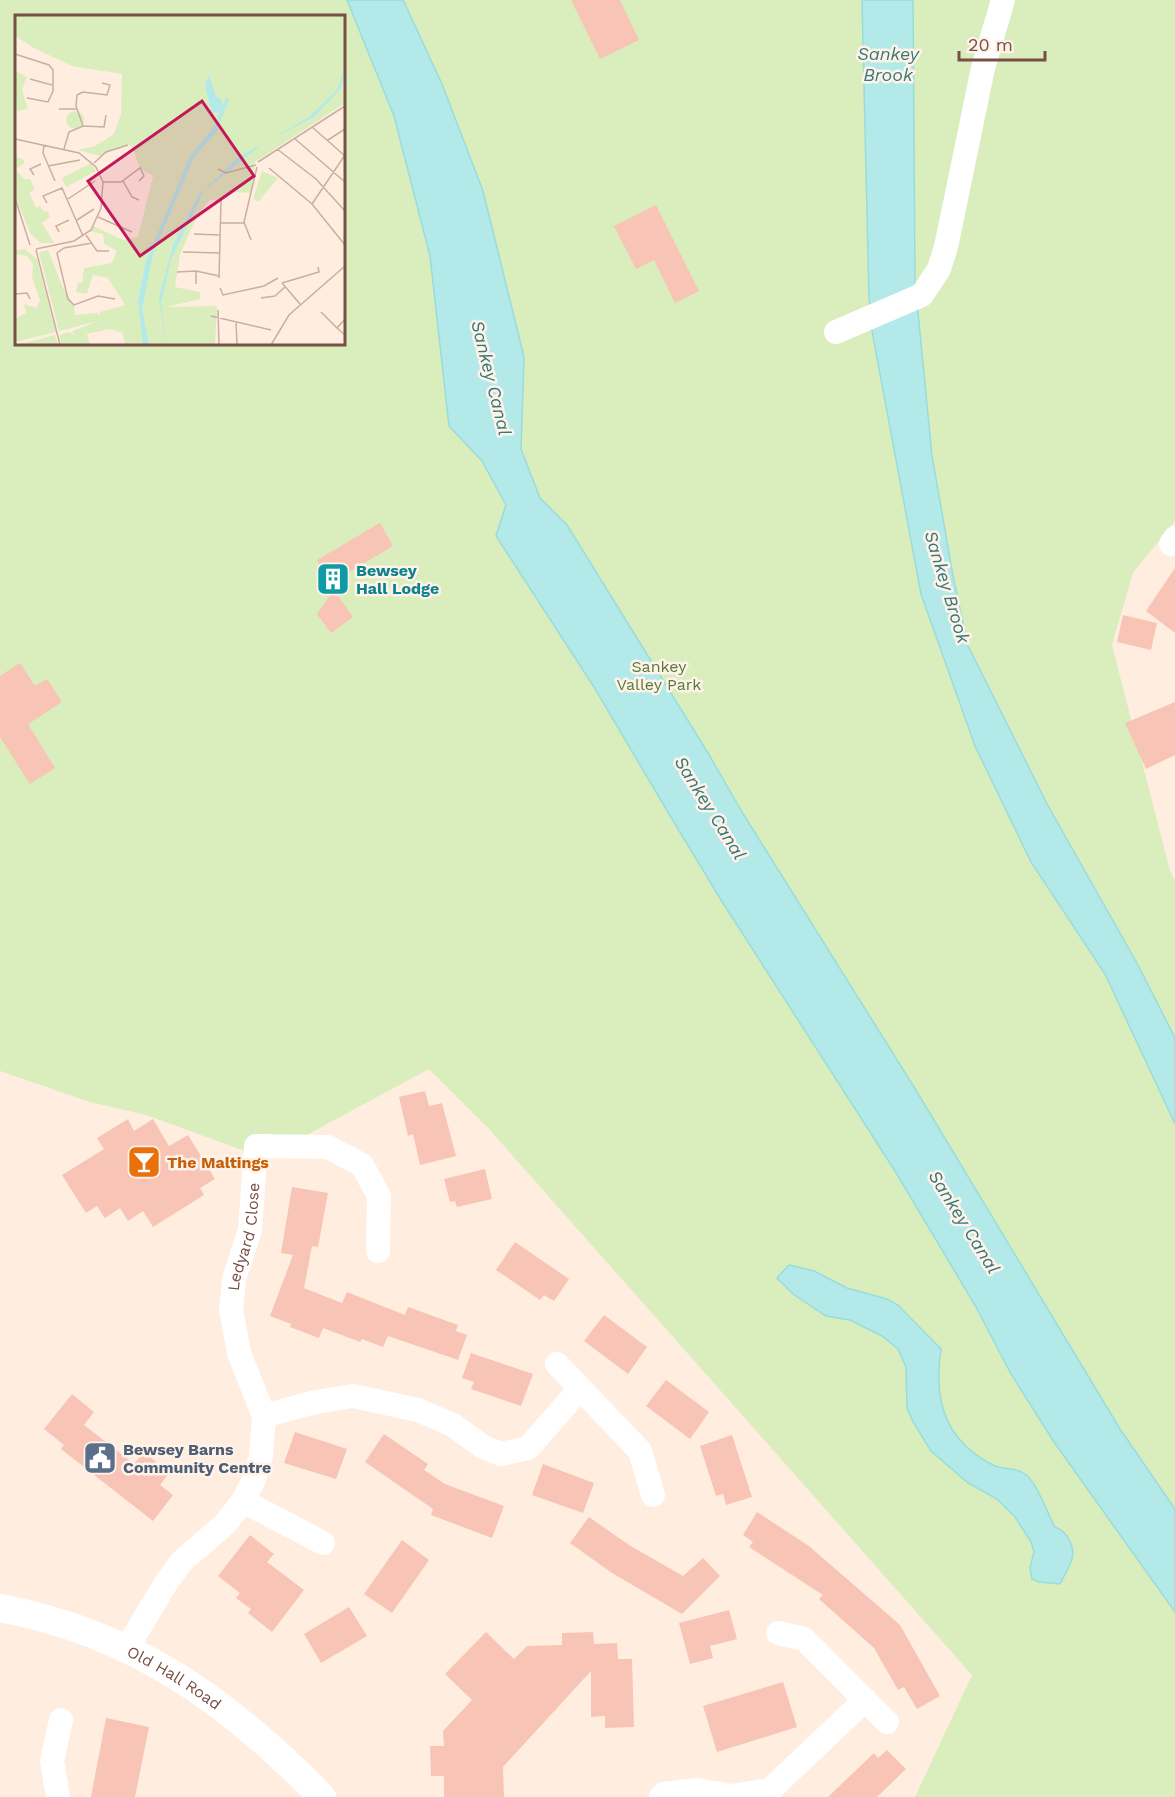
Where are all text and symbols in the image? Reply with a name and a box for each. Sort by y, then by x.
inset map [15,15,345,345]
scale bar [959,24,1044,62]
text: 20 m [968,34,1013,55]
water label: Sankey Brook [857,43,921,85]
water label: Sankey Canal [467,318,516,438]
water label: Sankey Brook [920,528,975,647]
building icon: Bewsey Hall Lodge [315,561,351,597]
place label: Bewsey Hall Lodge [356,561,439,598]
park label: Sankey Valley Park [617,657,701,694]
water label: Sankey Canal [670,752,751,863]
bar icon: The Maltings [126,1144,162,1180]
place label: The Maltings [167,1153,269,1172]
water label: Sankey Canal [924,1166,1005,1277]
street label: Ledyard Close [224,1182,263,1292]
public building icon: Bewsey Barns Community Centre [82,1440,118,1476]
place label: Bewsey Barns Community Centre [123,1440,271,1477]
street label: Old Hall Road [124,1642,225,1714]

